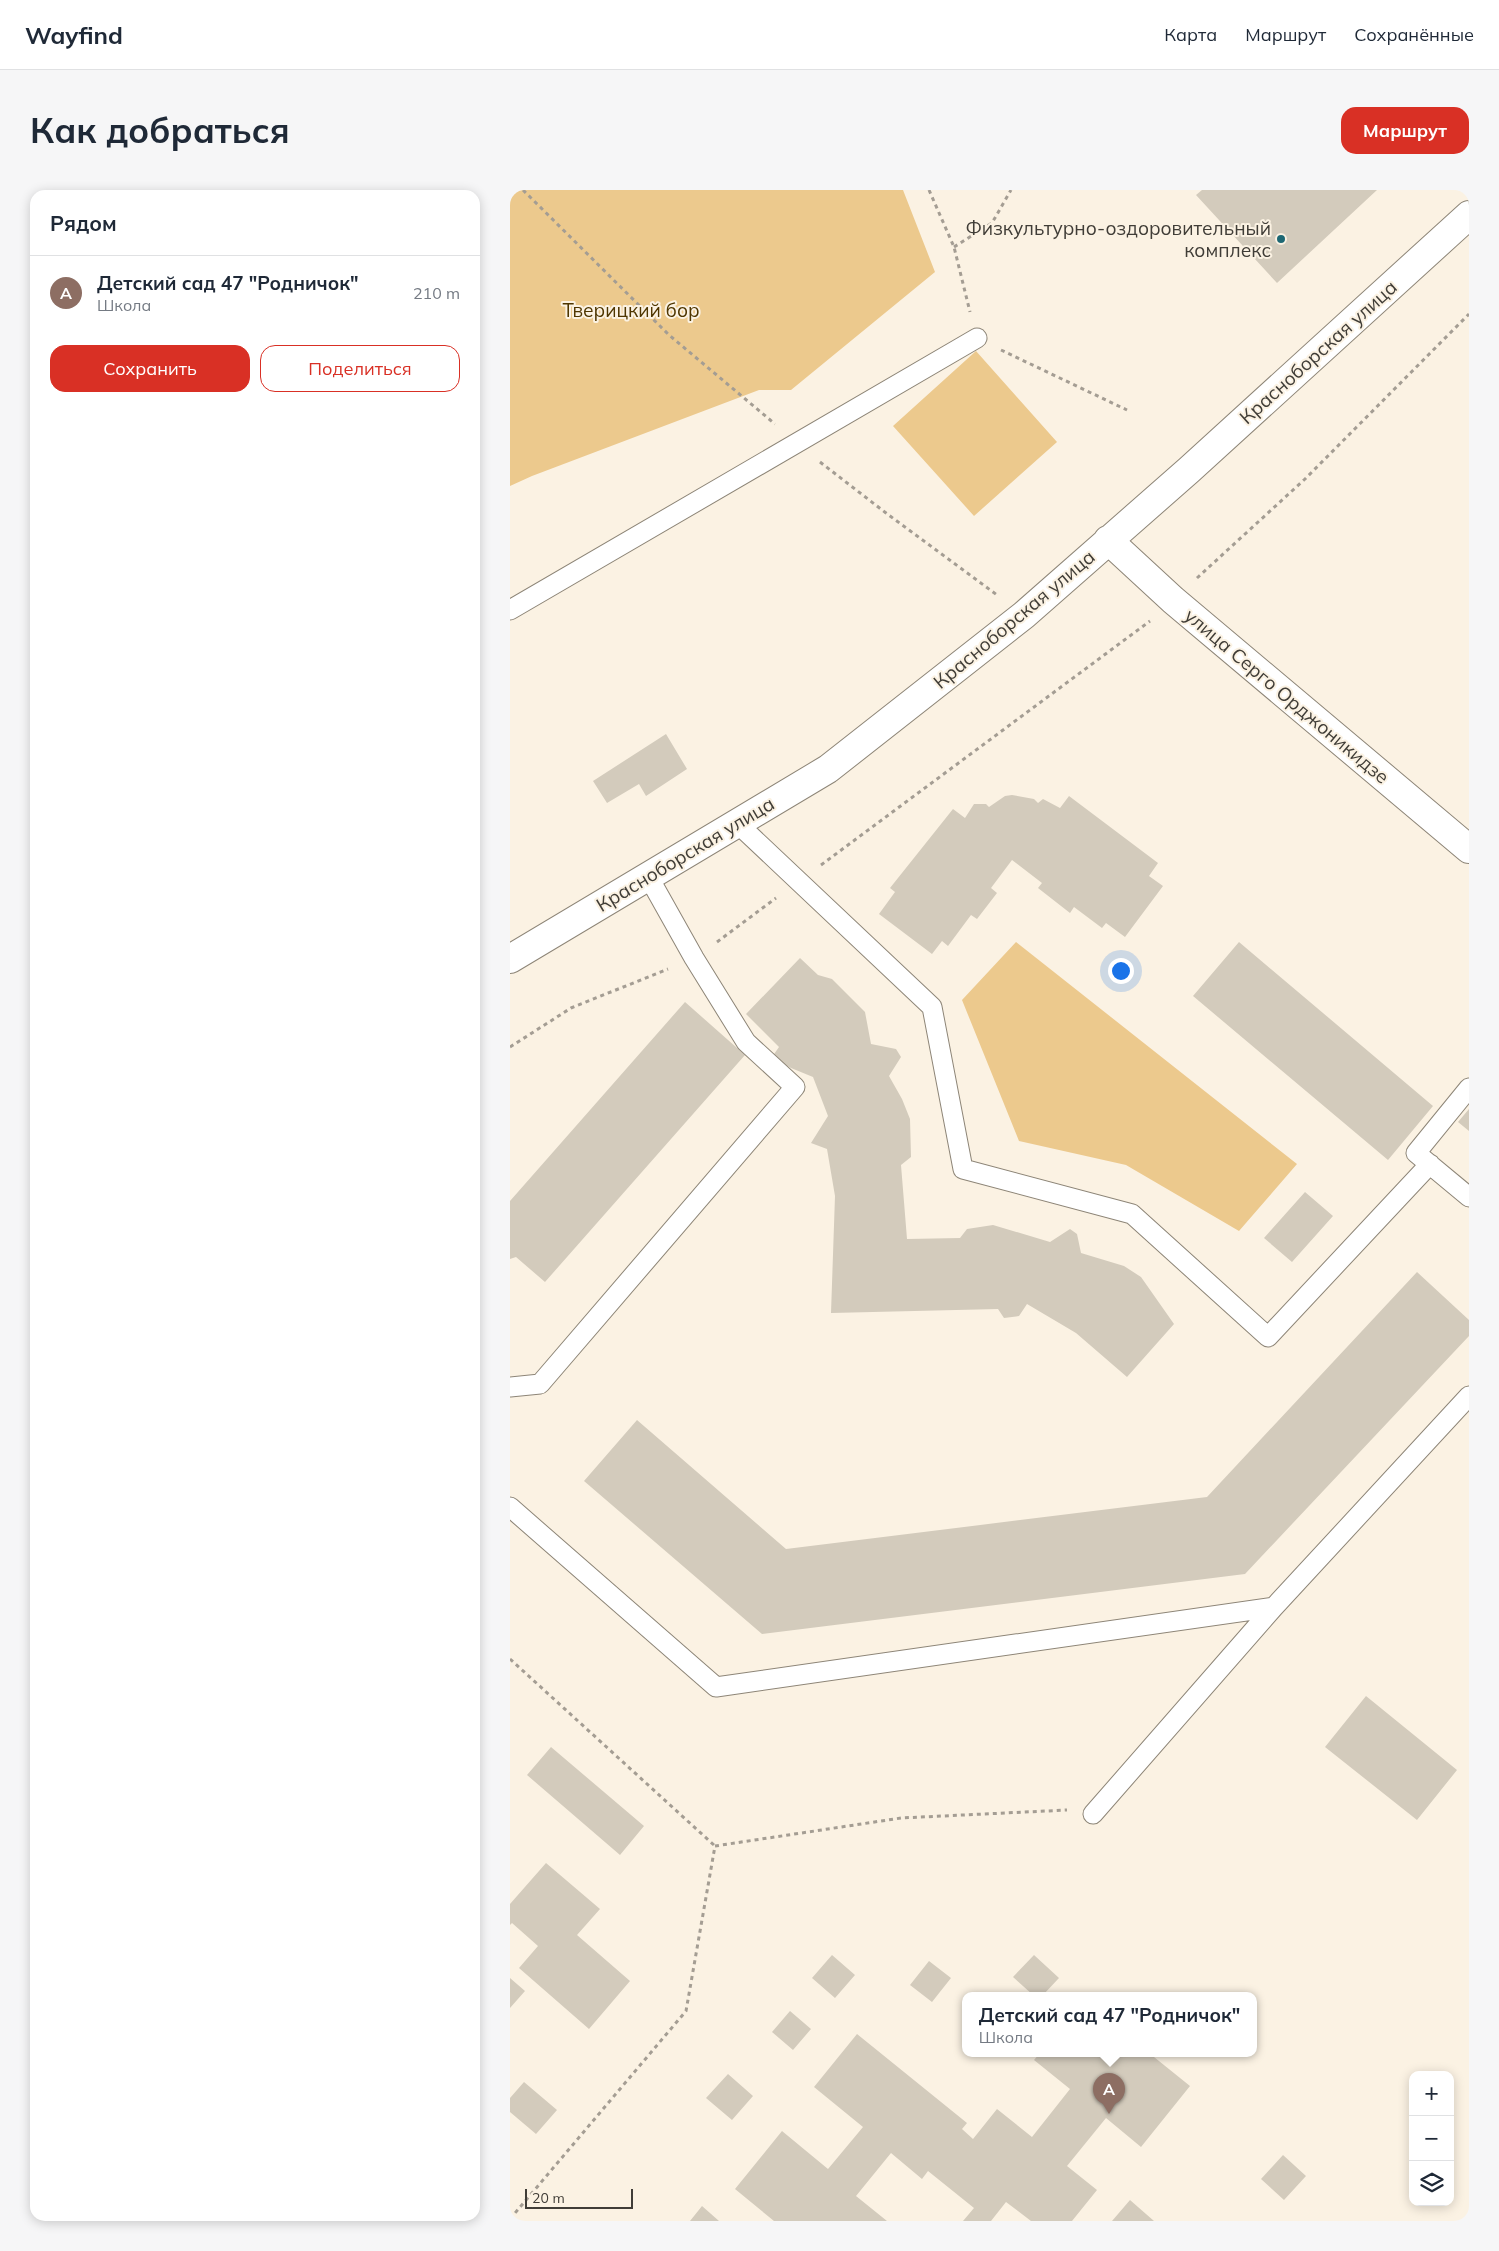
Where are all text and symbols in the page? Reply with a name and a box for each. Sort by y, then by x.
text: Wayfind [25,20,123,50]
text: Карта [1164,23,1217,46]
text: Маршрут [1245,23,1326,46]
text: Сохранённые [1354,23,1474,46]
button: Маршрут [1341,107,1469,154]
text: Как добраться [30,108,290,152]
text: Рядом [50,210,117,236]
place label: Физкультурно-оздоровительный комплекс [965,216,1271,262]
marker: Физкультурно-оздоровительный комплекс [1275,233,1287,245]
text: Детский сад 47 "Родничок" [97,271,359,295]
street label: Красноборская улица [1234,275,1402,429]
text: A [60,283,72,303]
text: 210 m [413,283,460,303]
text: Школа [97,295,151,315]
park label: Тверицкий бор [562,298,700,322]
button: Сохранить [50,345,250,392]
button: Поделиться [260,345,460,392]
street label: Красноборская улица [928,544,1100,694]
street label: улица Серго Орджоникидзе [1180,603,1394,789]
street label: Красноборская улица [592,791,778,917]
your location [1108,958,1134,984]
popup [962,1992,1257,2057]
text: Детский сад 47 "Родничок" [979,2003,1240,2027]
text: Школа [979,2027,1033,2047]
map controls [1409,2071,1454,2206]
button: + [1409,2071,1454,2116]
pin: A [1093,2073,1125,2114]
button: − [1409,2116,1454,2161]
button: layers [1409,2161,1454,2206]
scale bar [525,2186,632,2209]
text: 20 m [532,2189,565,2207]

